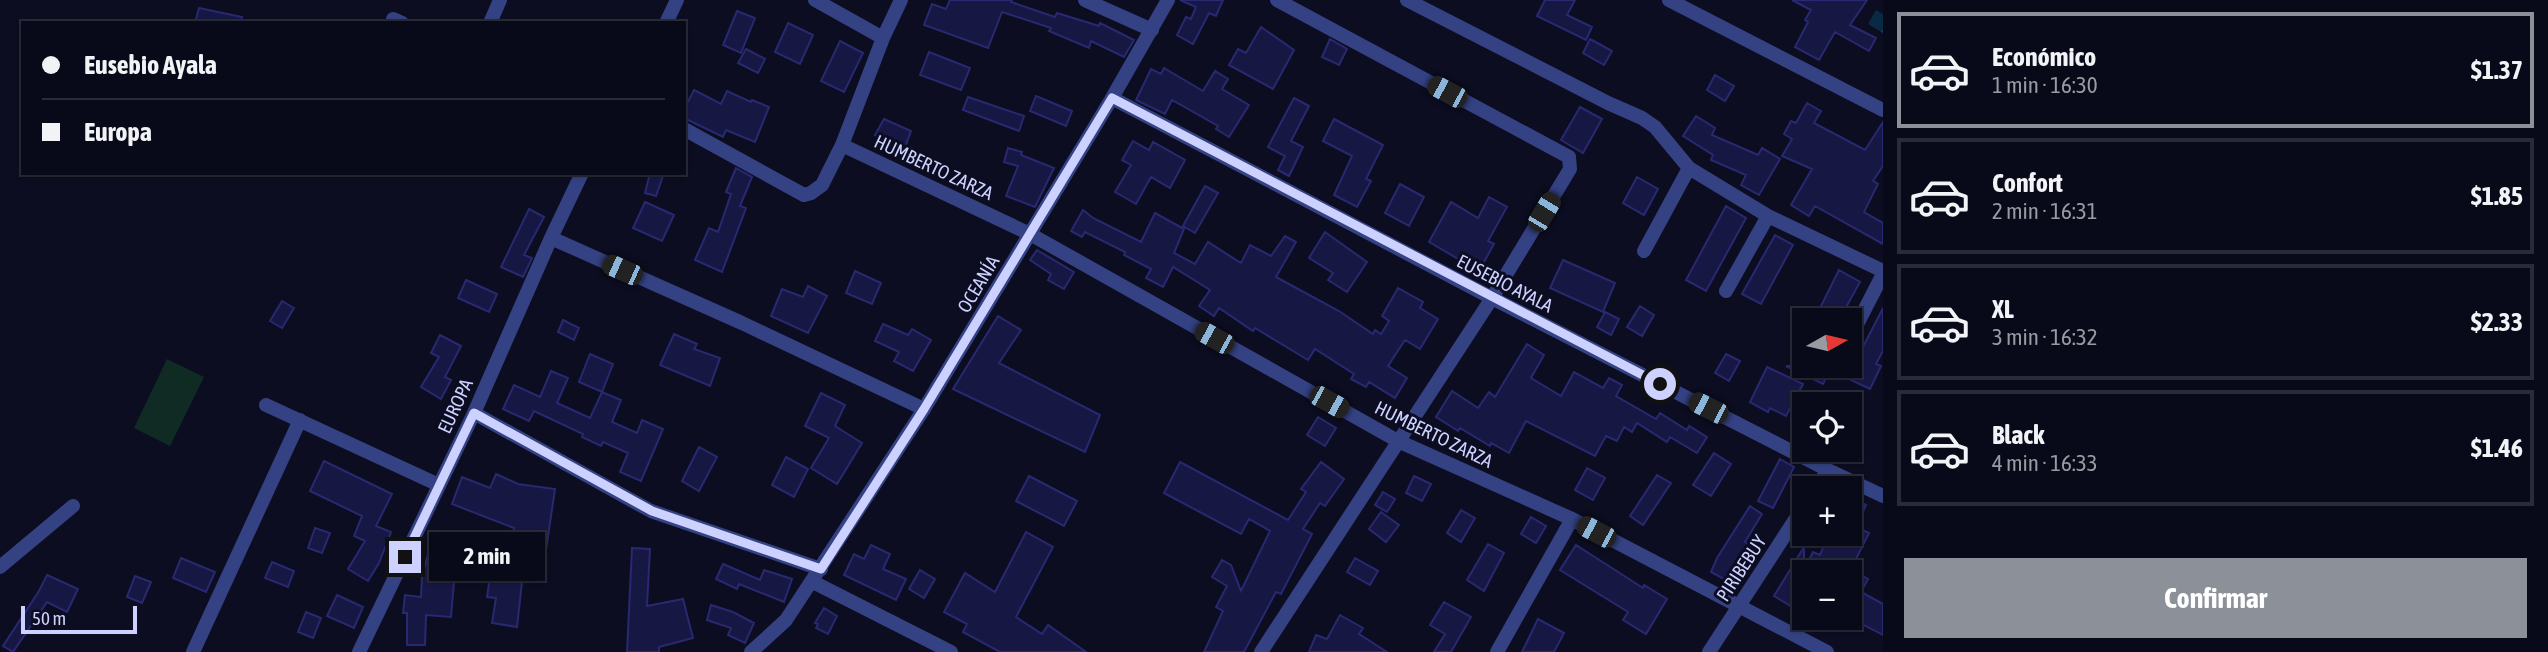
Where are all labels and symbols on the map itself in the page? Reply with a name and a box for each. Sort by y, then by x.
car [1424,73,1471,111]
street label: HUMBERTO ZARZA [871,130,997,204]
car [1525,189,1564,235]
street label: EUSEBIO AYALA [1453,249,1557,317]
street label: OCEANÍA [952,251,1004,316]
car [599,252,646,288]
north arrow [1792,308,1862,378]
car [1191,319,1238,357]
route start [1644,368,1676,400]
street label: EUROPA [433,375,477,437]
car [1306,383,1353,421]
car [1685,389,1732,427]
street label: HUMBERTO ZARZA [1371,396,1497,472]
car [1573,513,1620,551]
street label: PIRIBEBUY [1712,530,1771,605]
callout: 2 min [430,532,545,582]
route end [389,541,421,573]
scale bar [21,603,136,635]

